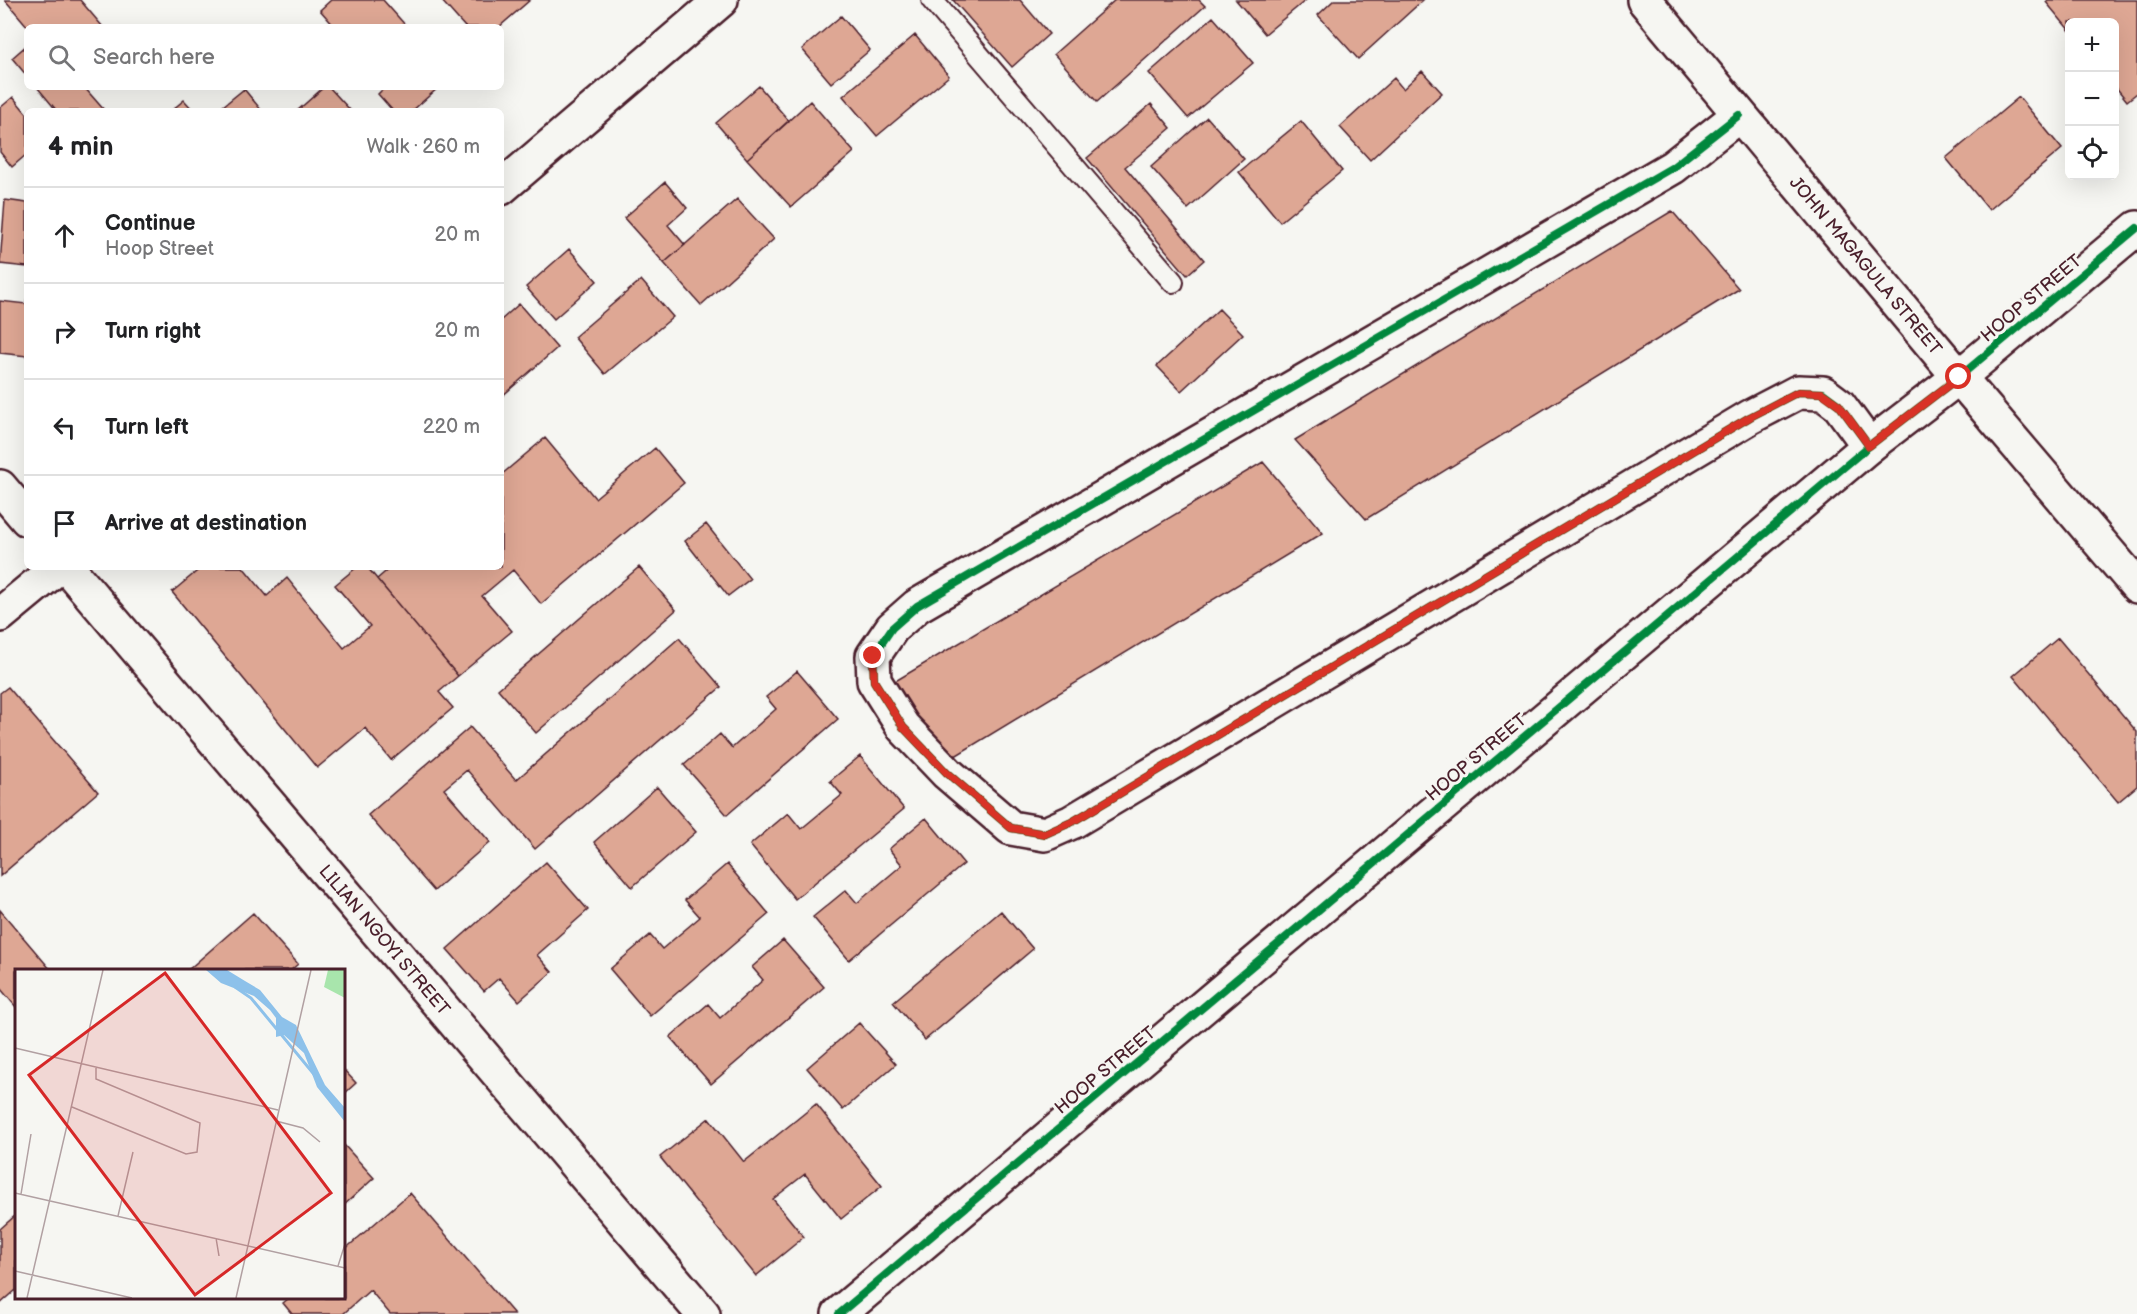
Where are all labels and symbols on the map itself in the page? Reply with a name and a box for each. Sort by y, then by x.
street label: JOHN MAGAGULA STREET [1785,172,1946,359]
street label: HOOP STREET [1977,250,2086,347]
route start [1945,363,1971,389]
route end [859,642,885,668]
street label: HOOP STREET [1422,709,1531,806]
street label: LILIAN NGOYI STREET [314,861,454,1020]
inset map [15,969,345,1299]
street label: HOOP STREET [1051,1022,1160,1119]

